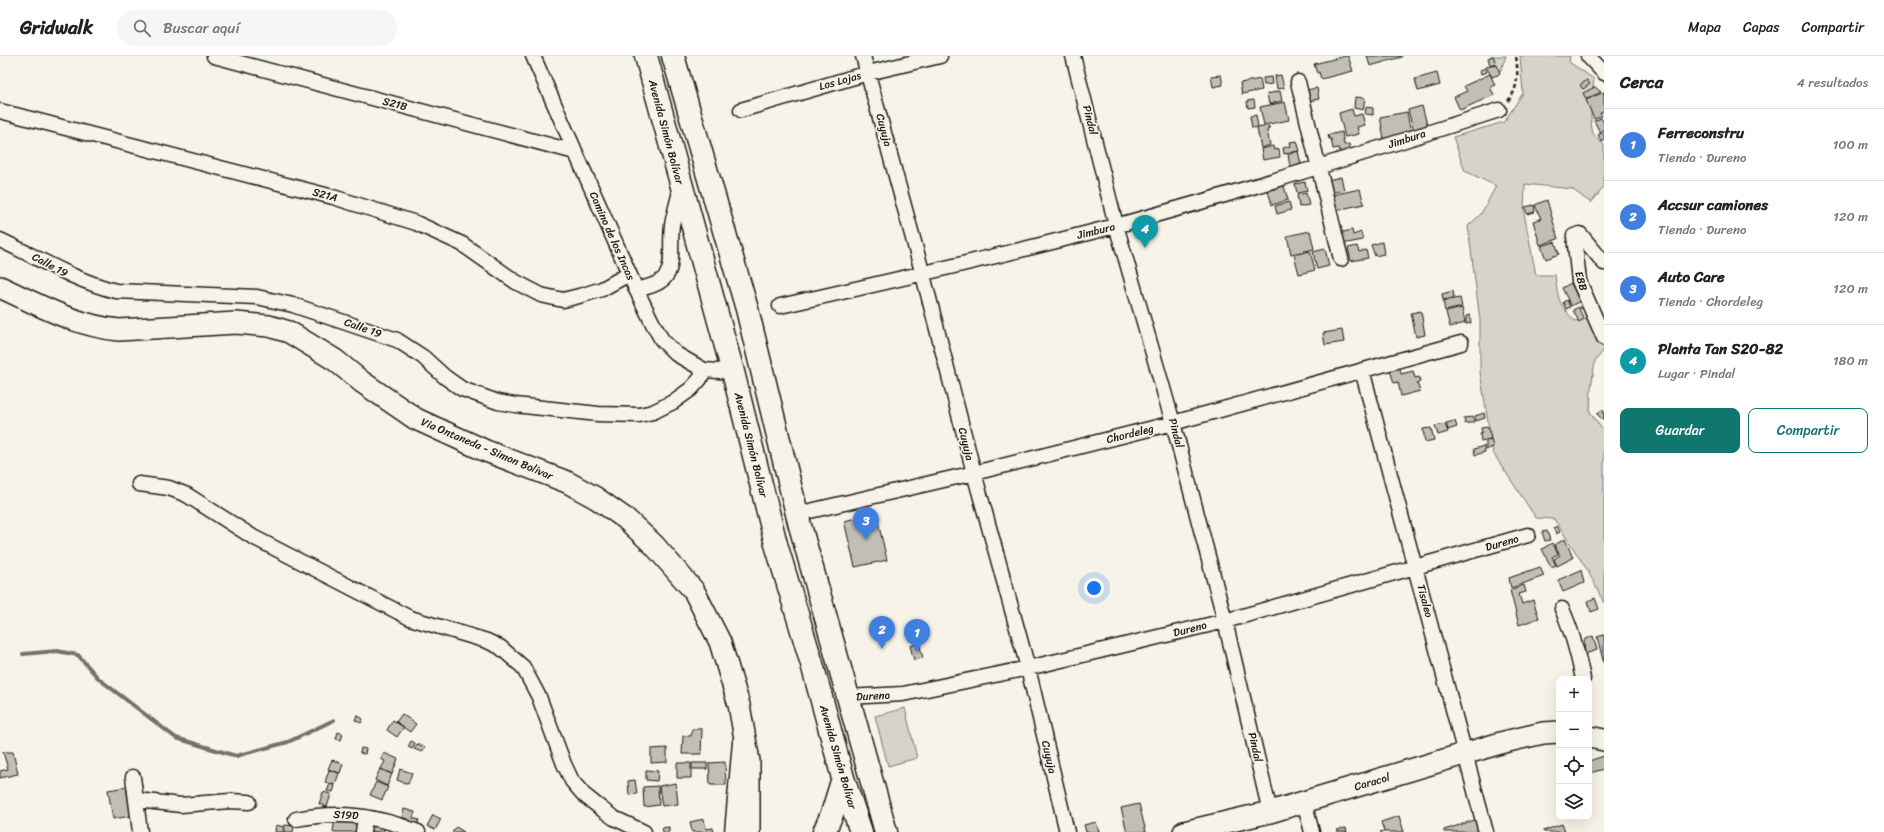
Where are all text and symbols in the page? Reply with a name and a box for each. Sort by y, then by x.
search box [117,10,397,46]
text: Gridwalk [20,11,93,44]
text: Buscar aquí [163,15,240,41]
text: Mapa [1688,15,1721,40]
text: Capas [1743,15,1780,40]
text: Compartir [1802,15,1864,40]
icon: search [131,17,153,39]
street label: Los Lojas [817,66,864,96]
text: Cerca [1620,67,1663,97]
text: 4 resultados [1797,71,1868,94]
street label: Avenida Simón Bolívar [643,76,690,188]
street label: S21B [380,92,410,116]
street label: Pindal [1077,103,1103,138]
street label: Cuyuja [870,111,898,149]
text: Ferreconstru [1658,120,1744,146]
street label: Jimbura [1385,124,1429,154]
text: 1 [1630,133,1636,156]
text: 100 m [1833,133,1868,156]
text: Tienda · Dureno [1658,146,1746,169]
street label: S21A [310,183,340,207]
street label: Camino de los Incas [584,189,640,284]
text: Accsur camiones [1658,192,1768,218]
text: 2 [1629,205,1637,228]
text: 120 m [1833,205,1868,228]
pin: 4 [1132,215,1158,248]
street label: Jimbura [1074,217,1117,245]
text: Tienda · Dureno [1658,218,1746,241]
street label: Calle 19 [28,248,72,283]
text: Auto Care [1658,264,1725,290]
street label: E8B [1569,269,1593,293]
text: 3 [1629,277,1637,300]
text: 120 m [1833,277,1868,300]
text: Tienda · Chordeleg [1658,290,1763,313]
street label: Calle 19 [342,313,385,343]
text: Planta Tan S20-82 [1658,336,1783,362]
text: 4 [1629,349,1637,372]
text: 180 m [1833,349,1868,372]
text: Lugar · Pindal [1658,362,1735,385]
street label: Avenida Simón Bolívar [728,389,774,501]
button: Guardar [1620,408,1740,453]
button: Compartir [1748,408,1868,453]
street label: Via Ontaneda - Simon Bolivar [418,413,557,486]
street label: Pindal [1163,416,1189,451]
street label: Chordeleg [1104,419,1156,449]
street label: Cuyuja [953,425,979,463]
pin: 3 [853,507,879,540]
street label: Dureno [1483,529,1521,557]
your location [1084,578,1104,598]
street label: Tisaleo [1411,582,1439,620]
pin: 2 [869,616,895,649]
street label: Dureno [1171,616,1209,642]
pin: 1 [904,619,930,652]
map controls [1556,676,1592,820]
button: + [1556,676,1592,712]
street label: Dureno [856,686,891,706]
street label: Avenida Simón Bolívar [814,702,862,813]
button: − [1556,712,1592,748]
street label: Pindal [1242,730,1268,765]
street label: Cuyuja [1036,739,1062,776]
button: locate [1556,748,1592,784]
street label: Caracol [1352,768,1393,796]
button: layers [1556,784,1592,820]
street label: S19D [333,805,359,825]

